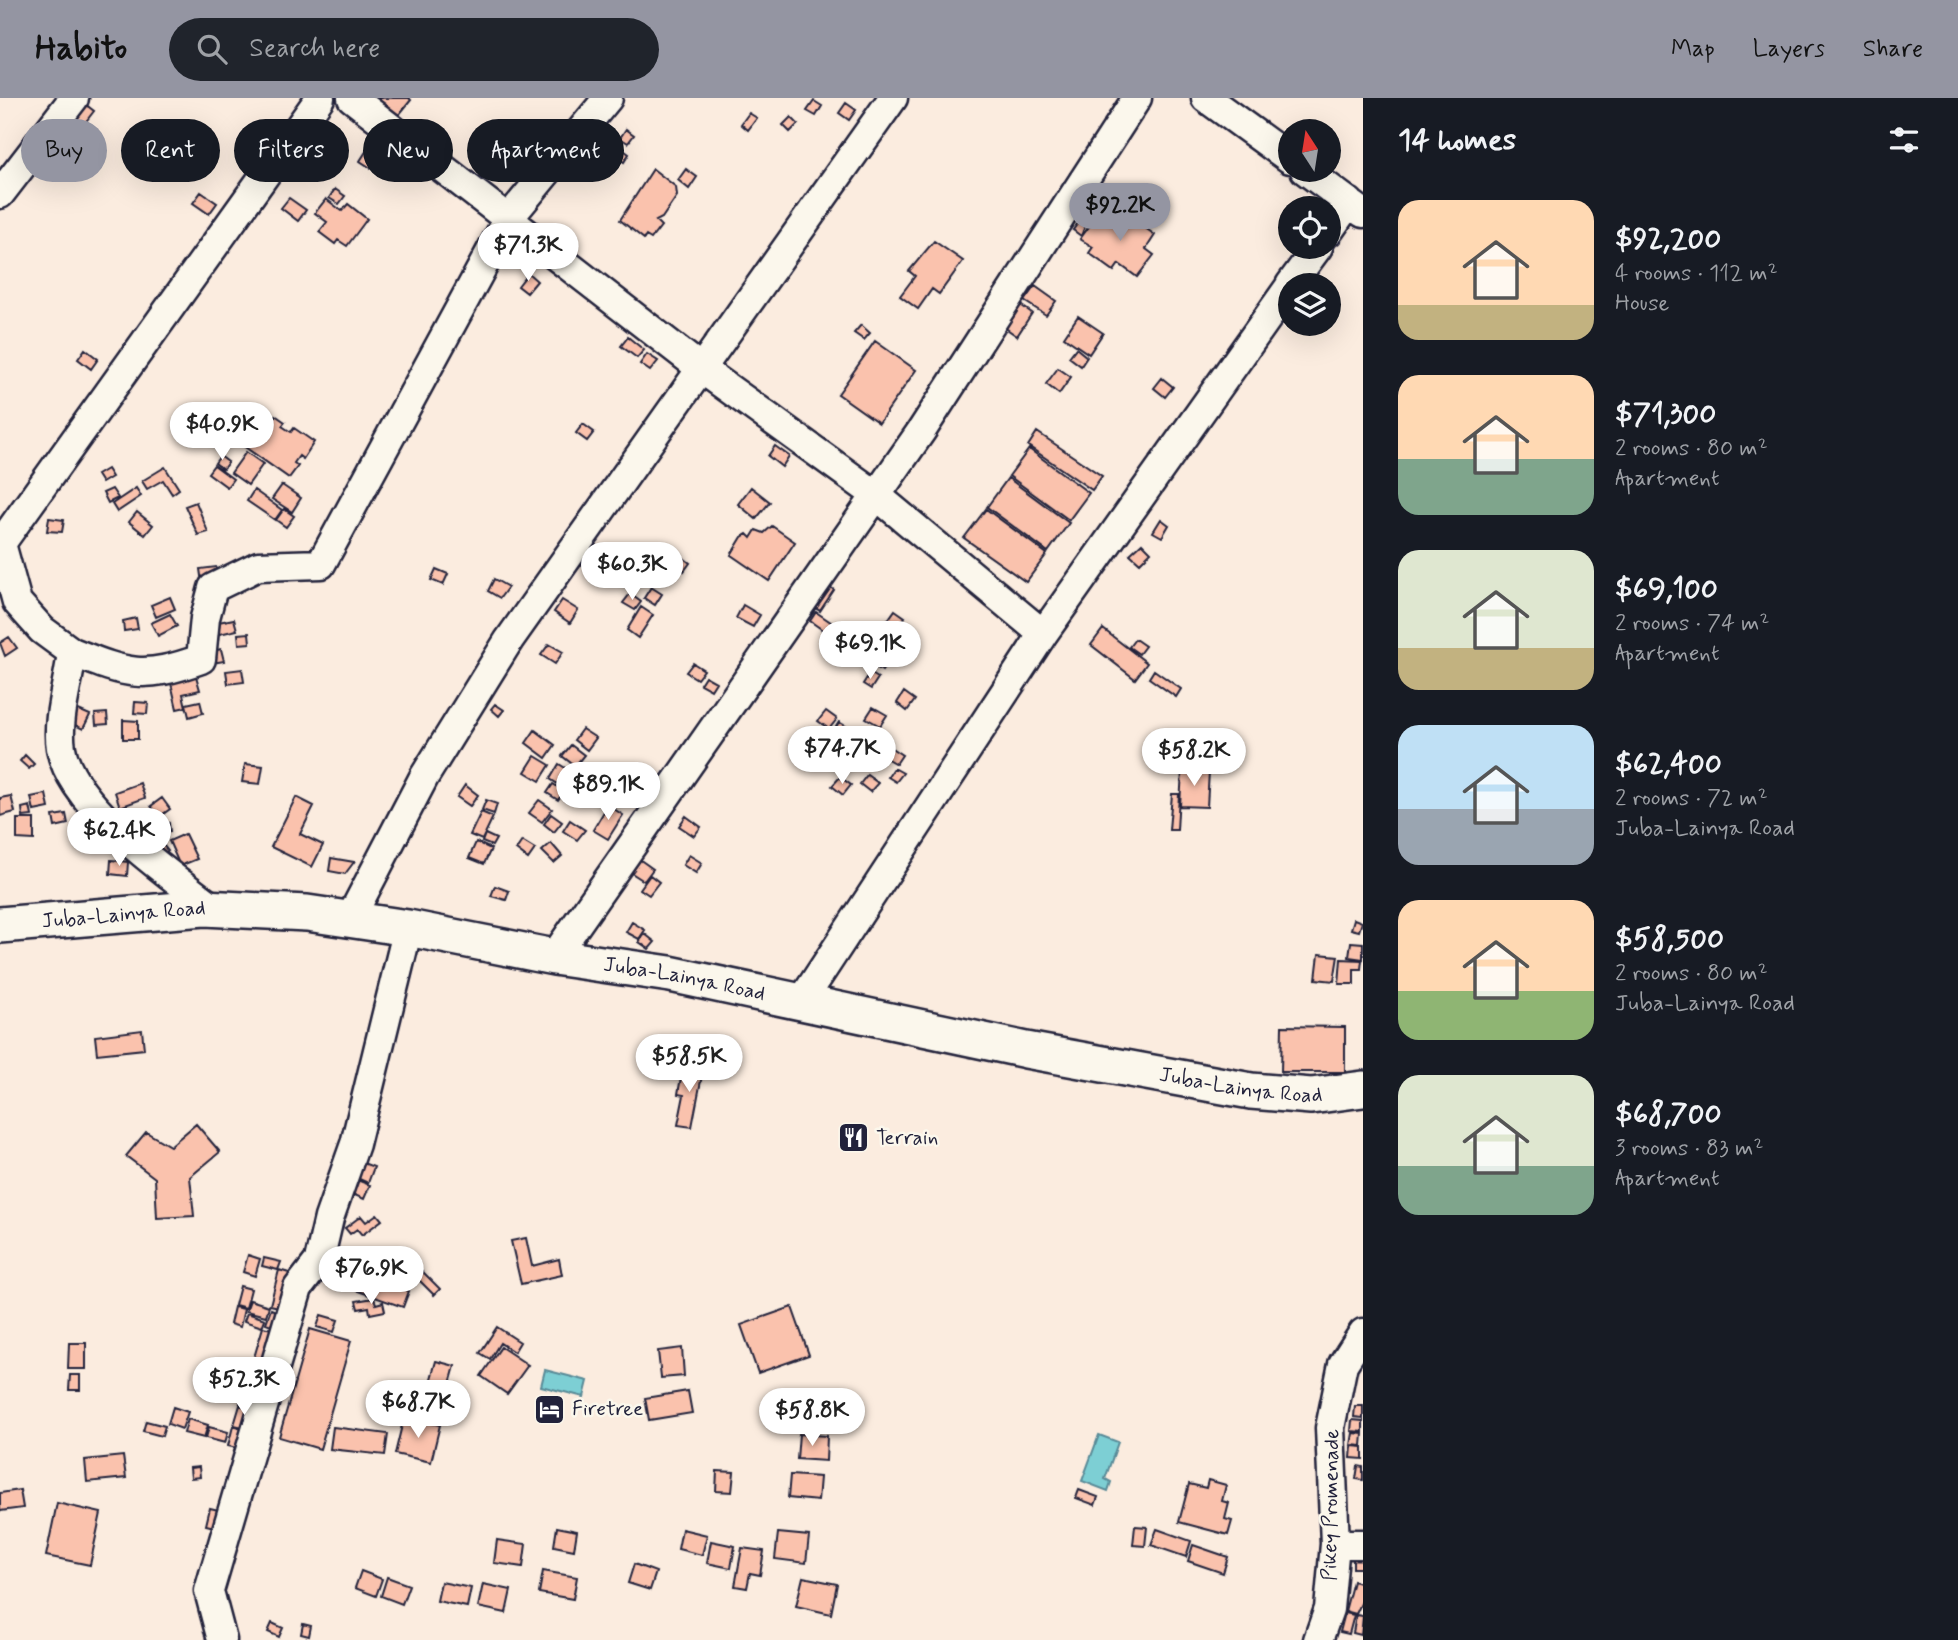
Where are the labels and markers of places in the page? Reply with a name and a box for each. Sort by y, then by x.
pin: $92.2K [1063,184,1177,243]
pin: $71.3K [471,223,585,283]
pin: $40.9K [165,402,279,462]
pin: $60.3K [575,542,689,602]
pin: $69.1K [813,622,927,681]
pin: $74.7K [785,726,899,786]
pin: $58.2K [1137,728,1251,788]
pin: $89.1K [551,762,665,822]
pin: $62.4K [62,808,176,868]
pin: $58.5K [632,1034,746,1094]
restaurant icon: Terrain [836,1121,870,1155]
place label: Terrain [876,1124,938,1152]
pin: $76.9K [314,1246,428,1306]
pin: $52.3K [187,1358,301,1417]
pin: $68.7K [361,1380,475,1440]
pin: $58.8K [755,1388,869,1448]
hotel icon: Firetree [532,1392,566,1426]
place label: Firetree [572,1395,643,1423]

